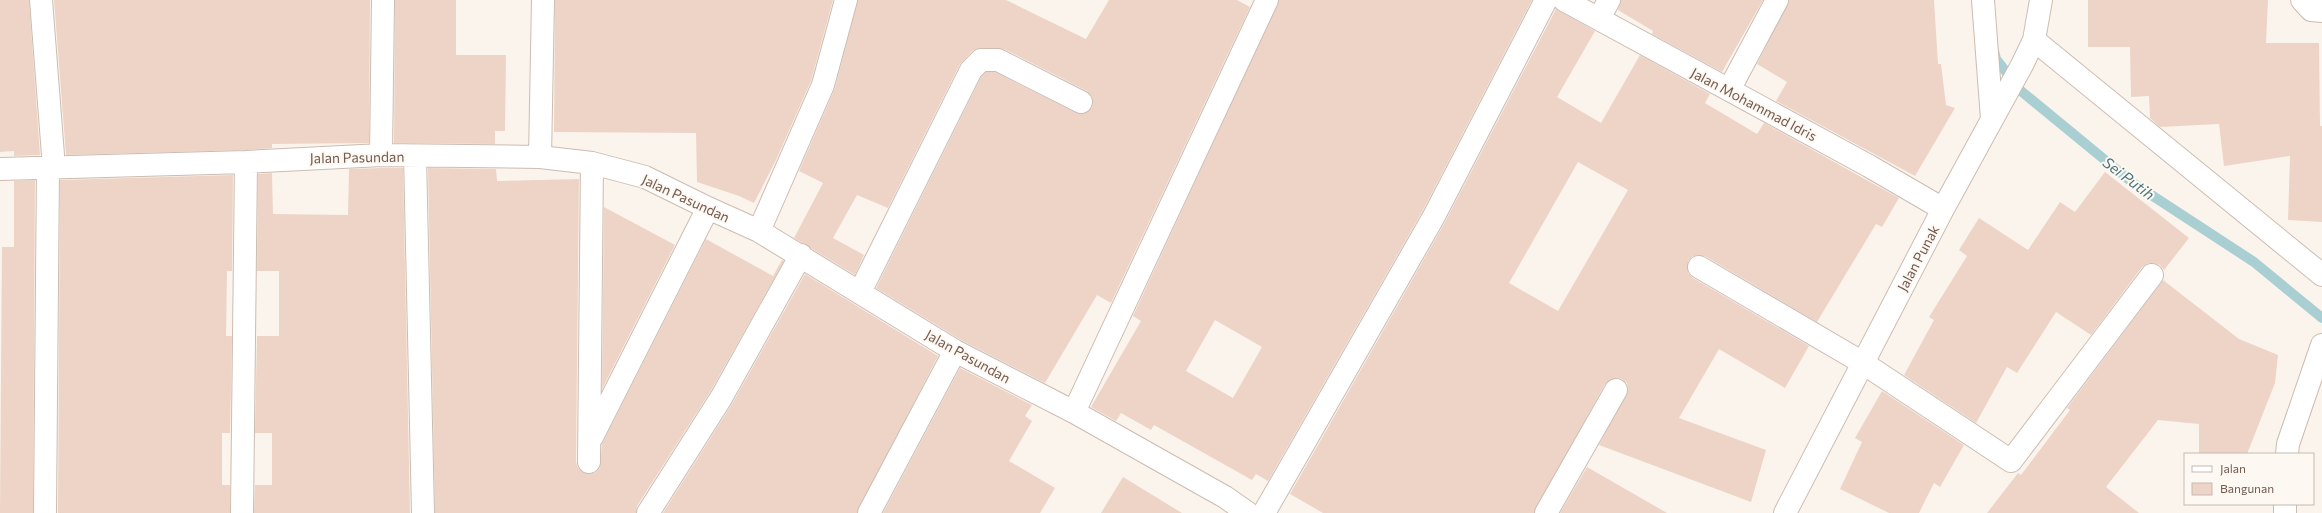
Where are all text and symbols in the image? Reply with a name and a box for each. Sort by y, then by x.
street label: Jalan Mohammad Idris [1688,64,1820,144]
street label: Jalan Pasundan [309,148,405,166]
water label: Sei Putih [2100,153,2158,203]
street label: Jalan Pasundan [639,170,733,226]
street label: Jalan Punak [1893,222,1943,294]
street label: Jalan Pasundan [922,326,1014,386]
legend [2184,453,2314,505]
text: Jalan [2220,461,2246,476]
text: Bangunan [2220,481,2274,495]

